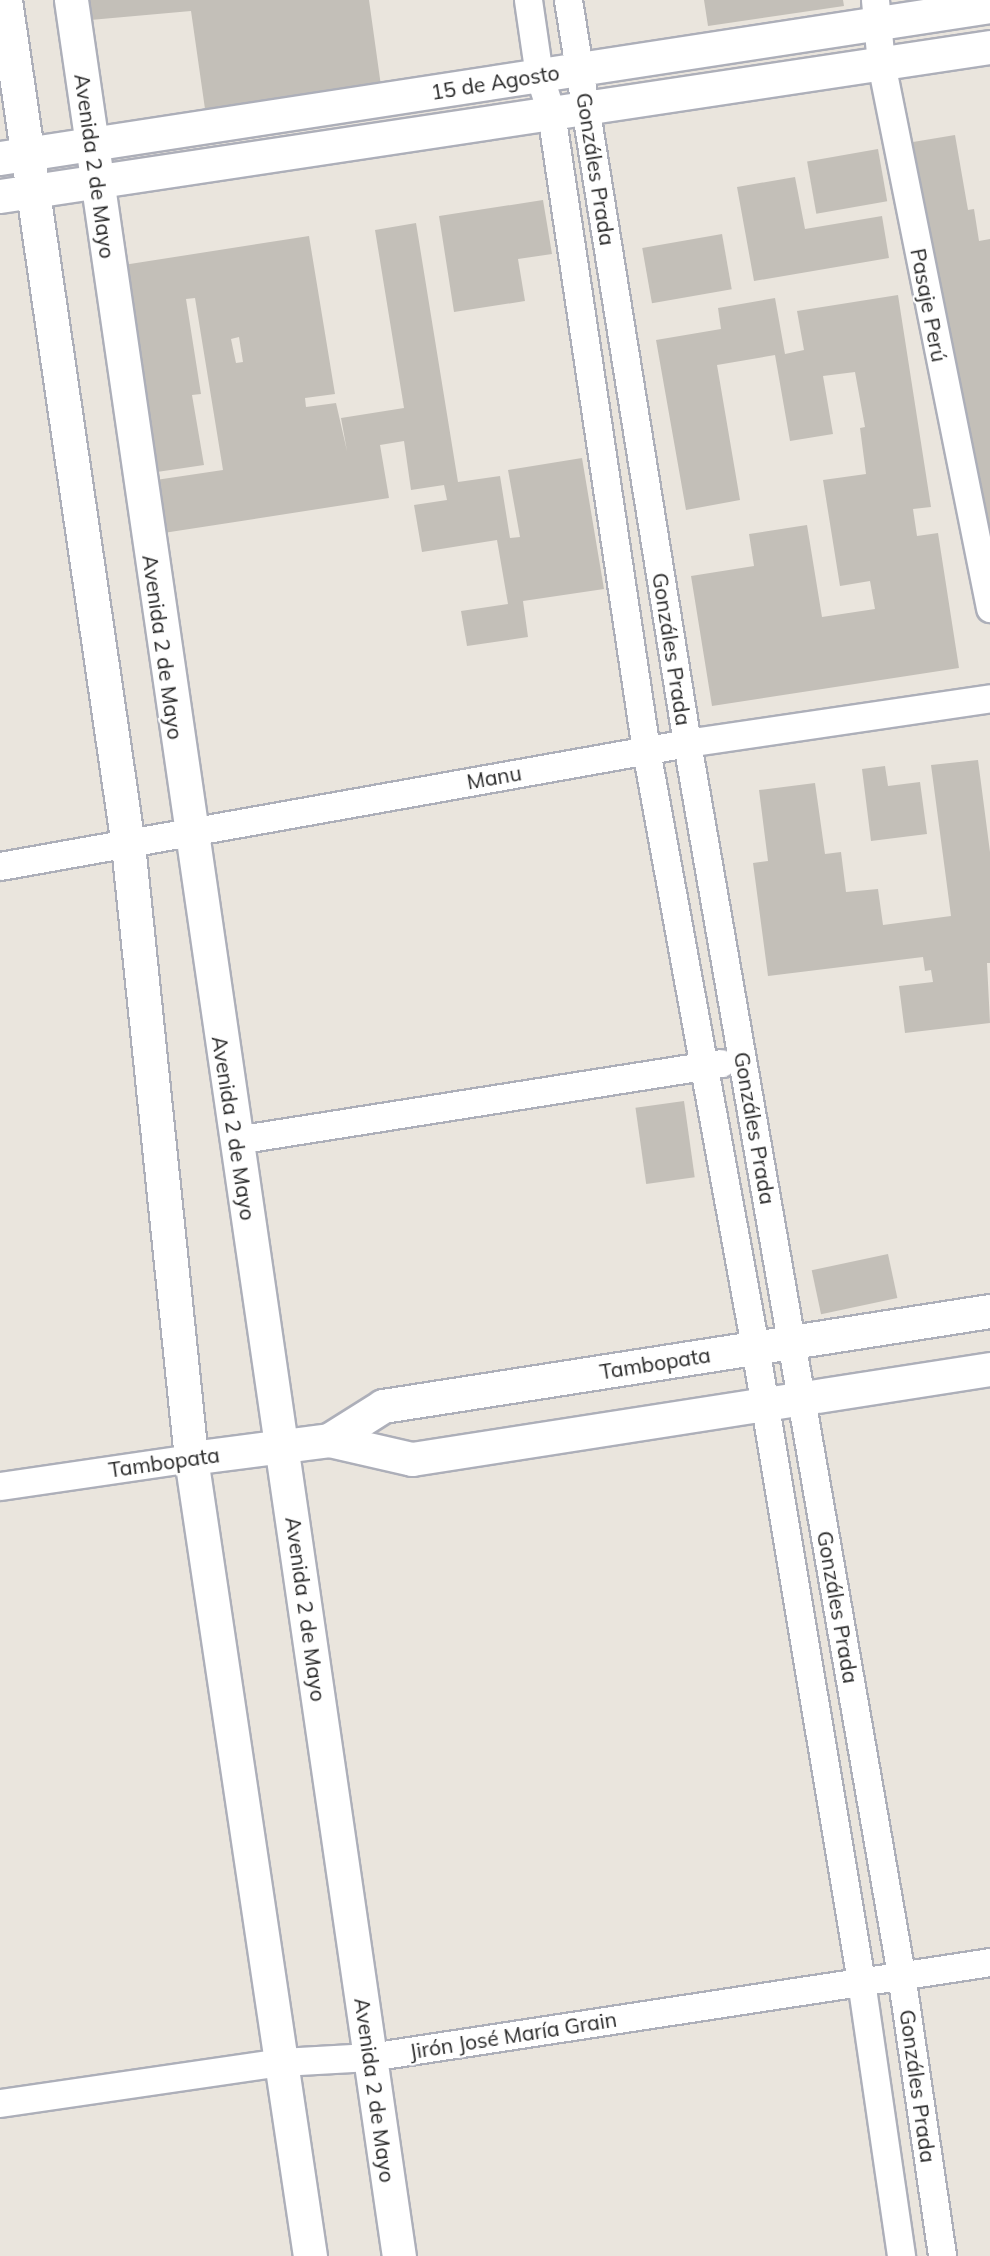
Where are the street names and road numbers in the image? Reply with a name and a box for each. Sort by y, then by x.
street label: 15 de Agosto [429,59,561,105]
street label: Avenida 2 de Mayo [70,72,120,260]
street label: Gonzáles Prada [571,91,621,247]
street label: Pasaje Perú [906,246,952,364]
street label: Avenida 2 de Mayo [138,553,188,741]
street label: Gonzáles Prada [647,571,697,727]
street label: Manu [465,760,523,794]
street label: Avenida 2 de Mayo [207,1034,261,1222]
street label: Gonzáles Prada [729,1050,781,1206]
street label: Tambopata [598,1342,712,1384]
street label: Tambopata [107,1442,221,1482]
street label: Avenida 2 de Mayo [281,1515,331,1703]
street label: Gonzáles Prada [812,1529,864,1685]
street label: Avenida 2 de Mayo [350,1996,400,2184]
street label: Jirón José María Grain [408,2006,618,2064]
street label: Gonzáles Prada [895,2008,941,2164]

